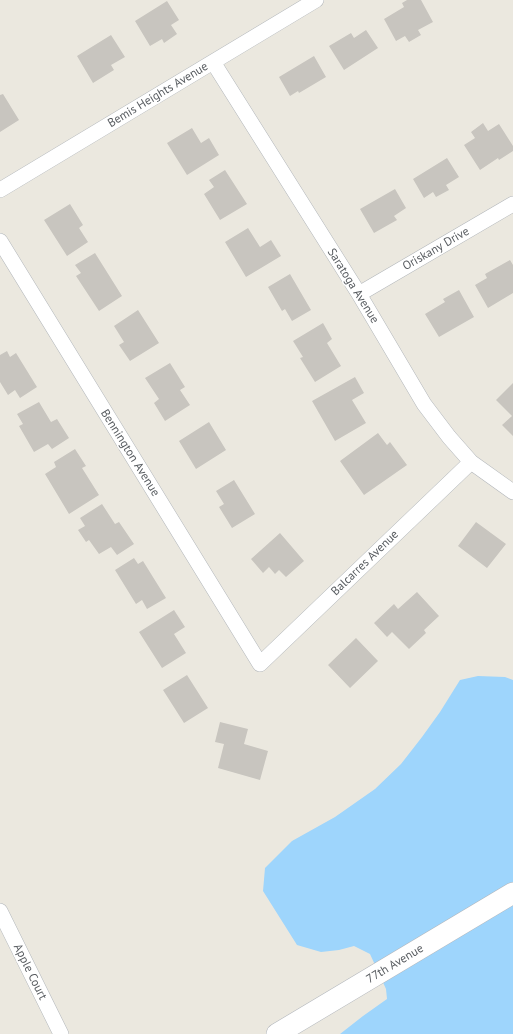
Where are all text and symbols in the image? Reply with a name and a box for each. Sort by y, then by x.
street label: Bemis Heights Avenue [105,59,211,131]
street label: Oriskany Drive [400,224,472,274]
street label: Saratoga Avenue [324,246,382,326]
street label: Bennington Avenue [97,407,163,499]
street label: Balcarres Avenue [328,527,402,599]
street label: 77th Avenue [364,941,426,987]
street label: Apple Court [10,942,50,1002]

